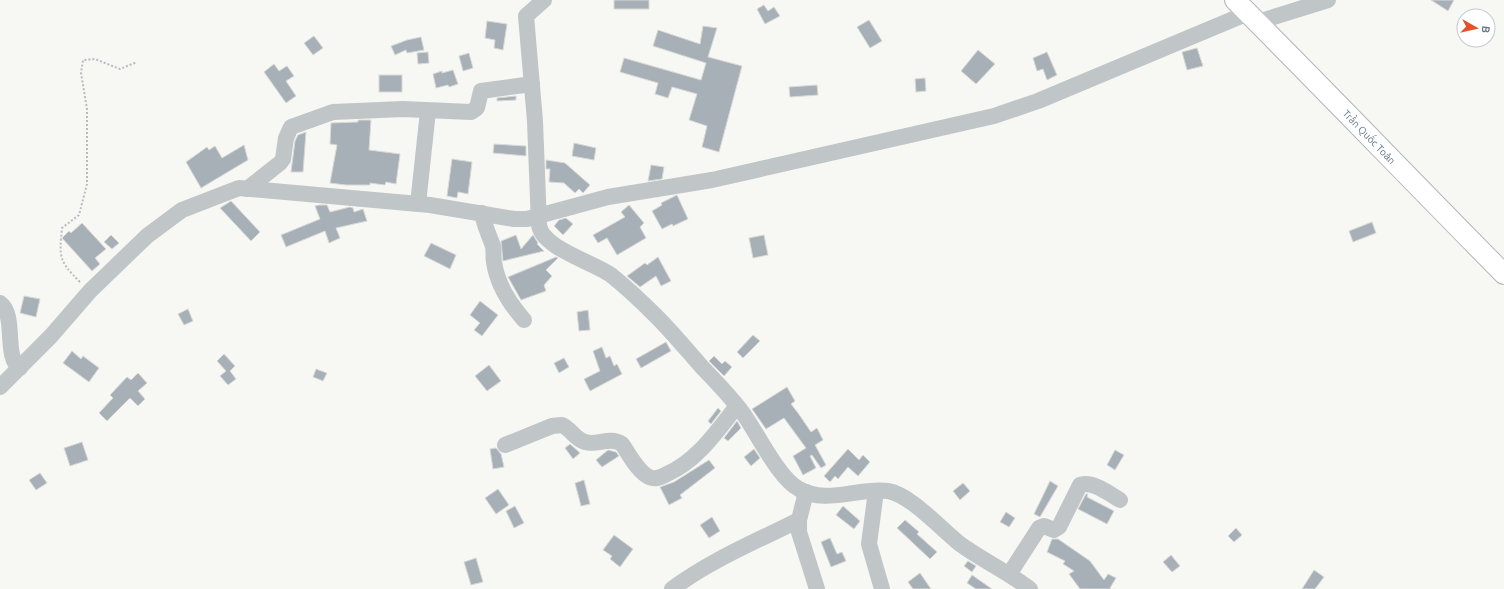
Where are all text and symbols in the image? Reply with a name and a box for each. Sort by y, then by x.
north arrow [1456,8,1496,48]
text: B [1479,25,1492,34]
street label: Trần Quốc Toản [1341,107,1399,166]

